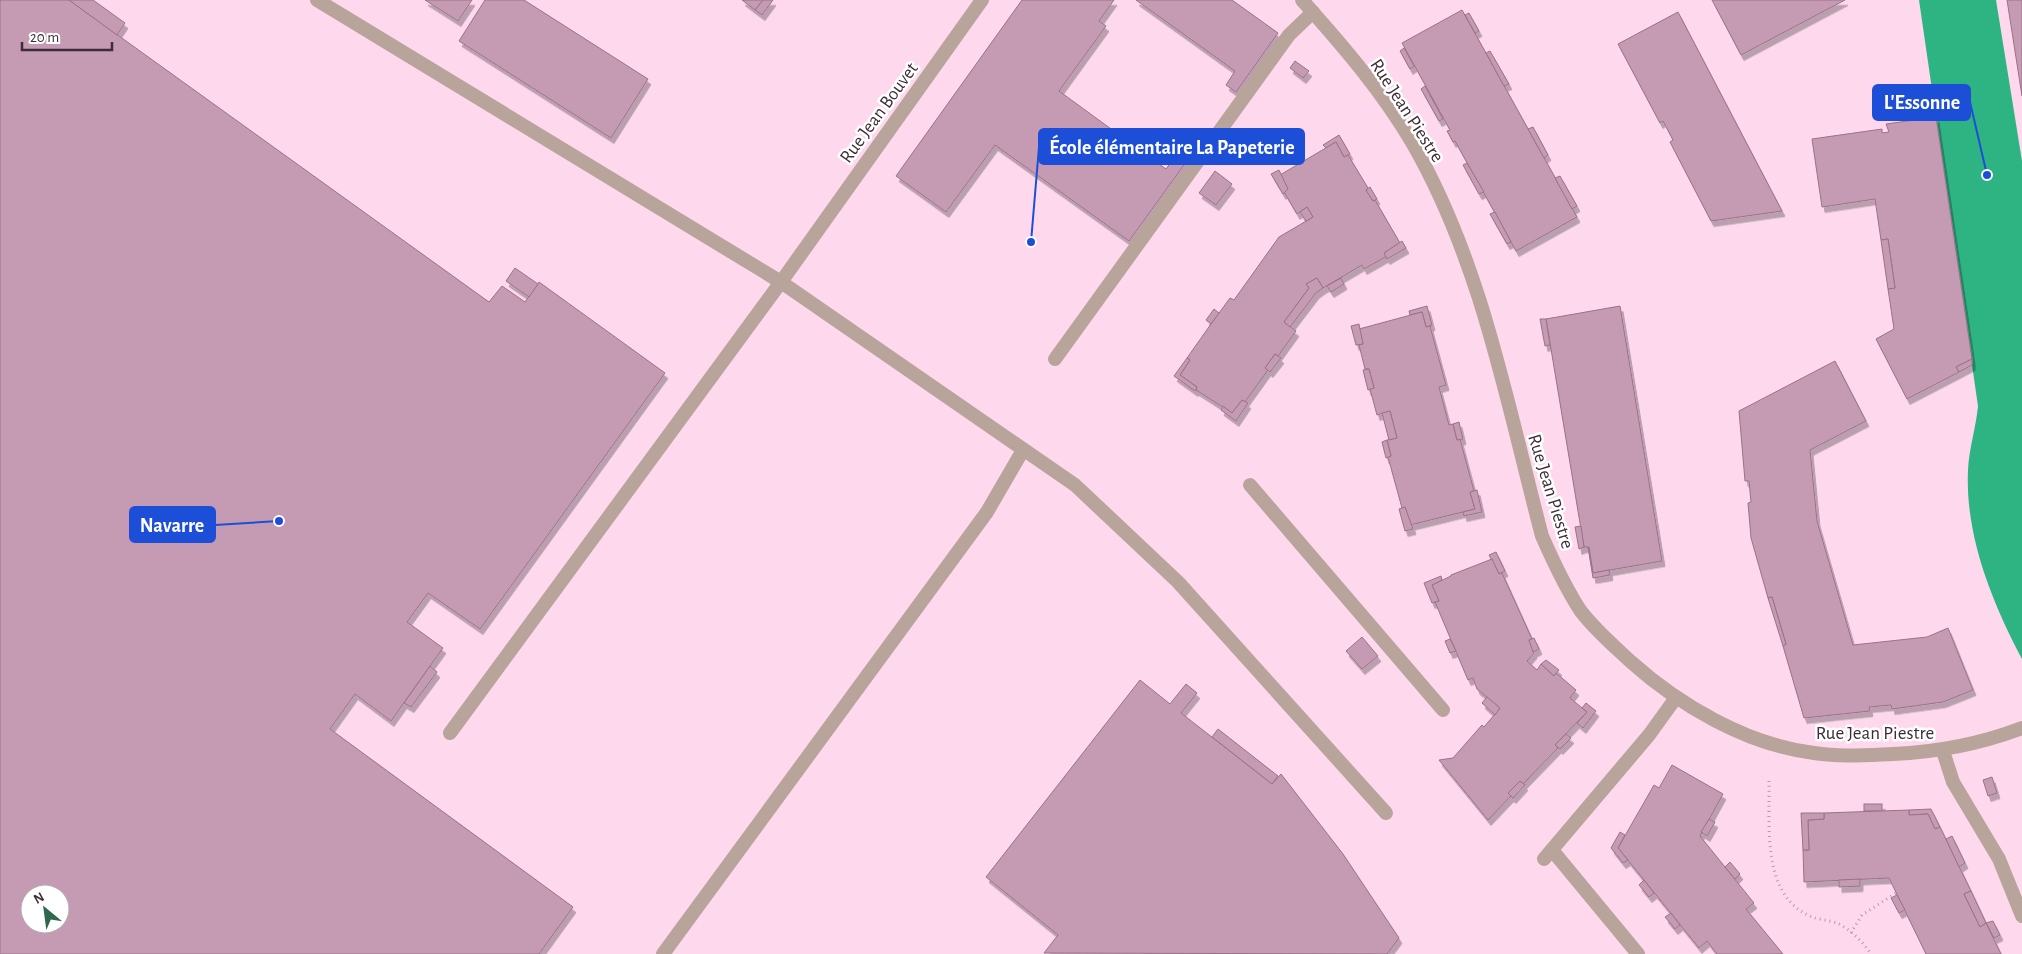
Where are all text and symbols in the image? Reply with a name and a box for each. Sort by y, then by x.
scale bar [22,20,112,52]
text: 20 m [30,30,59,45]
street label: Rue Jean Piestre [1366,56,1447,166]
street label: Rue Jean Bouvet [837,59,922,167]
callout: L'Essonne [1873,85,1970,120]
text: L'Essonne [1884,93,1960,113]
callout: École élémentaire La Papeterie [1039,129,1304,164]
text: École élémentaire La Papeterie [1049,134,1295,158]
street label: Rue Jean Piestre [1524,432,1577,551]
callout: Navarre [130,507,215,542]
text: Navarre [140,516,204,536]
street label: Rue Jean Piestre [1816,724,1934,743]
north arrow [20,884,70,934]
text: N [32,890,47,907]

